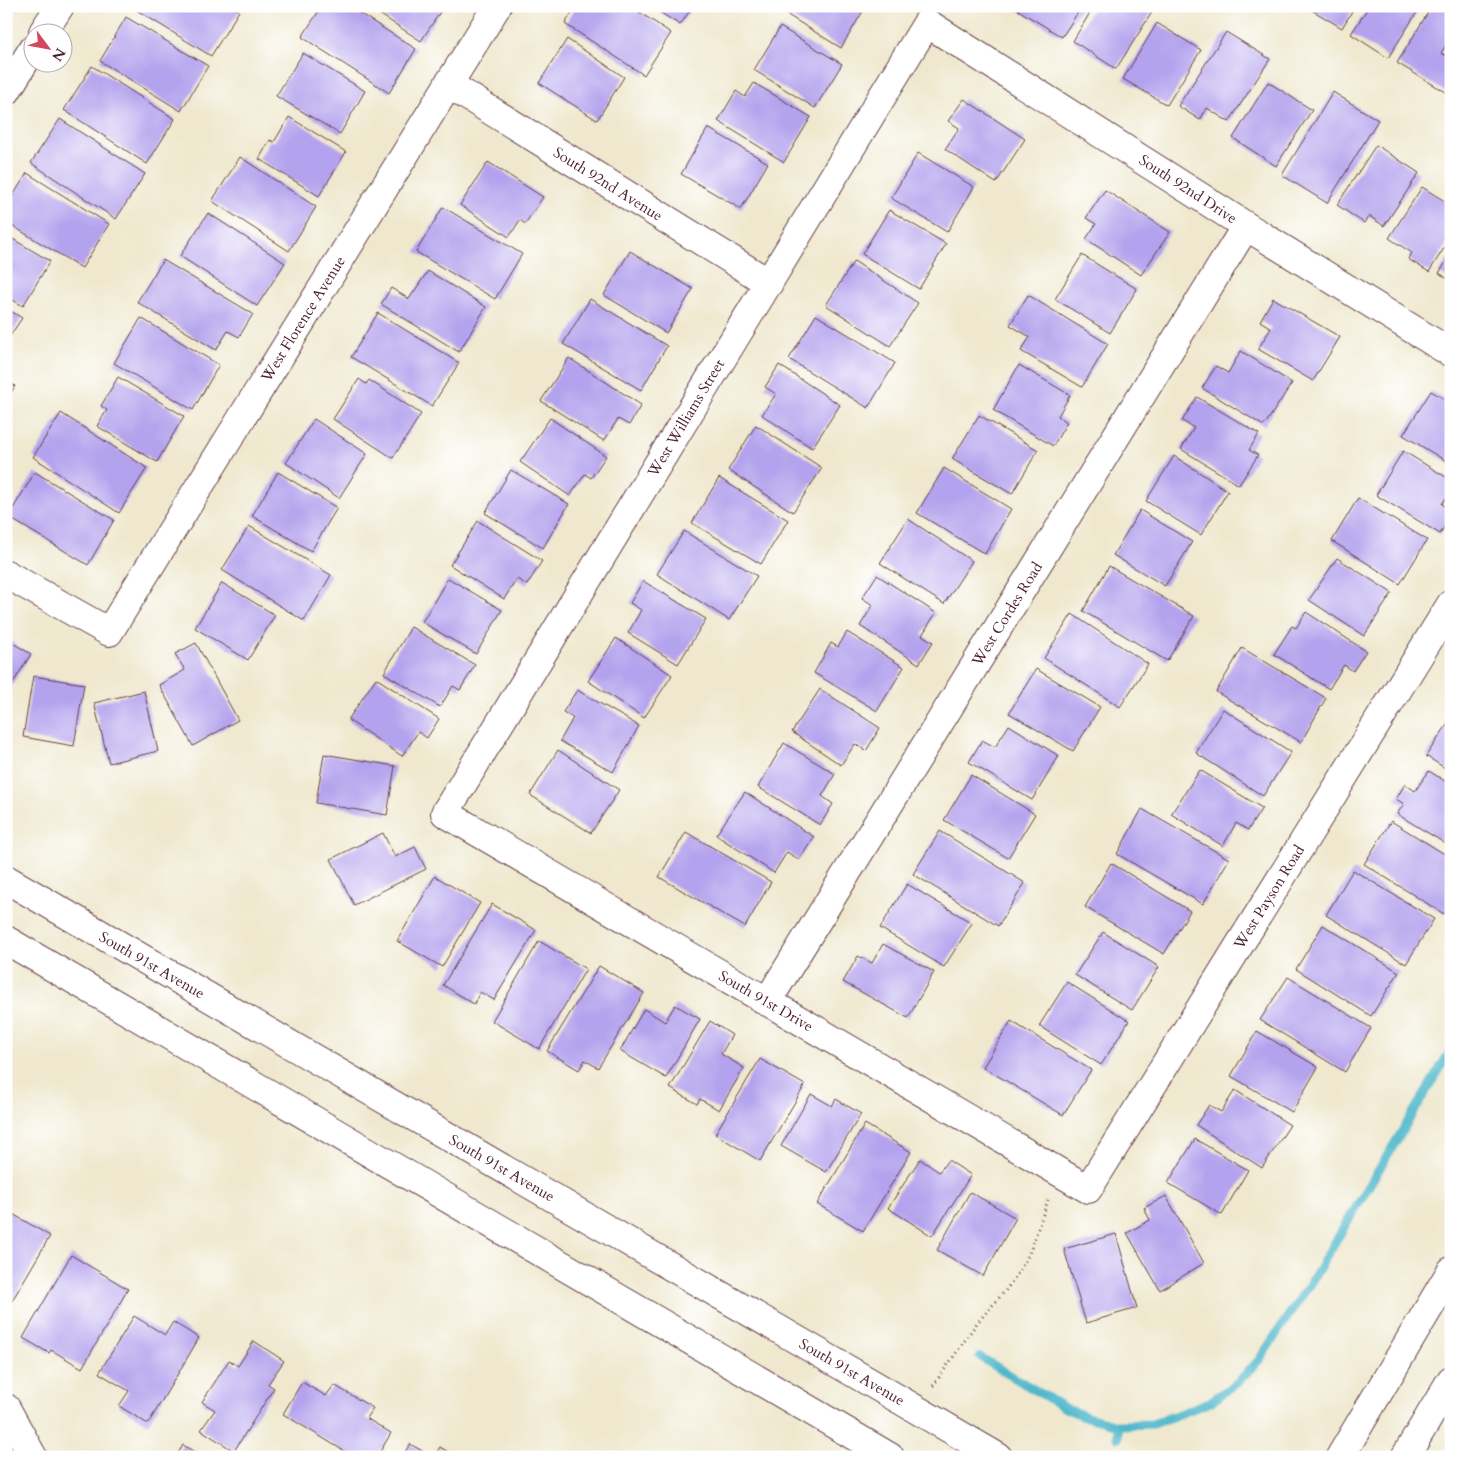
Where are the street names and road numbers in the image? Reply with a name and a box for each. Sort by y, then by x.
street label: South 92nd Avenue [550,142,667,226]
street label: South 92nd Drive [1135,150,1241,228]
street label: West Florence Avenue [256,252,350,387]
street label: West Williams Street [642,355,729,481]
street label: West Cordes Road [966,558,1047,671]
street label: West Payson Road [1228,841,1309,954]
street label: South 91st Avenue [96,927,209,1003]
street label: South 91st Drive [715,966,817,1036]
street label: South 91st Avenue [446,1130,559,1206]
street label: South 91st Avenue [796,1334,909,1410]

